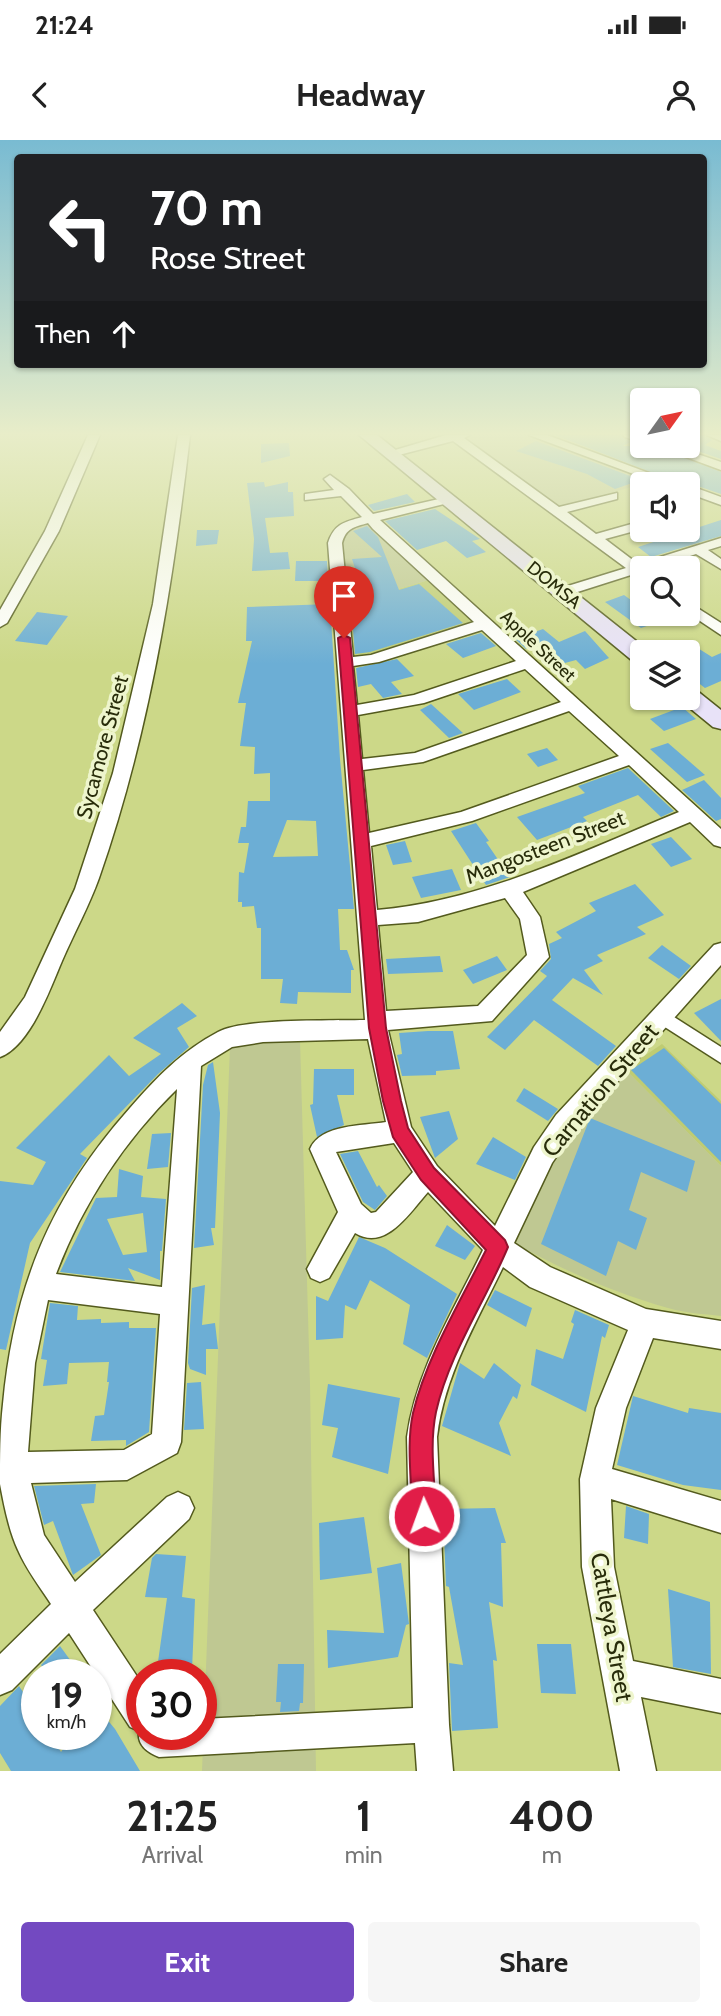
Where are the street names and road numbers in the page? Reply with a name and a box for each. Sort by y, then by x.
street label: DOMSA [523,557,585,613]
street label: Apple Street [496,606,580,686]
street label: Sycamore Street [71,672,133,822]
street label: Mangosteen Street [462,805,628,889]
street label: Carnation Street [536,1017,664,1163]
street label: Cattleya Street [585,1550,639,1704]

